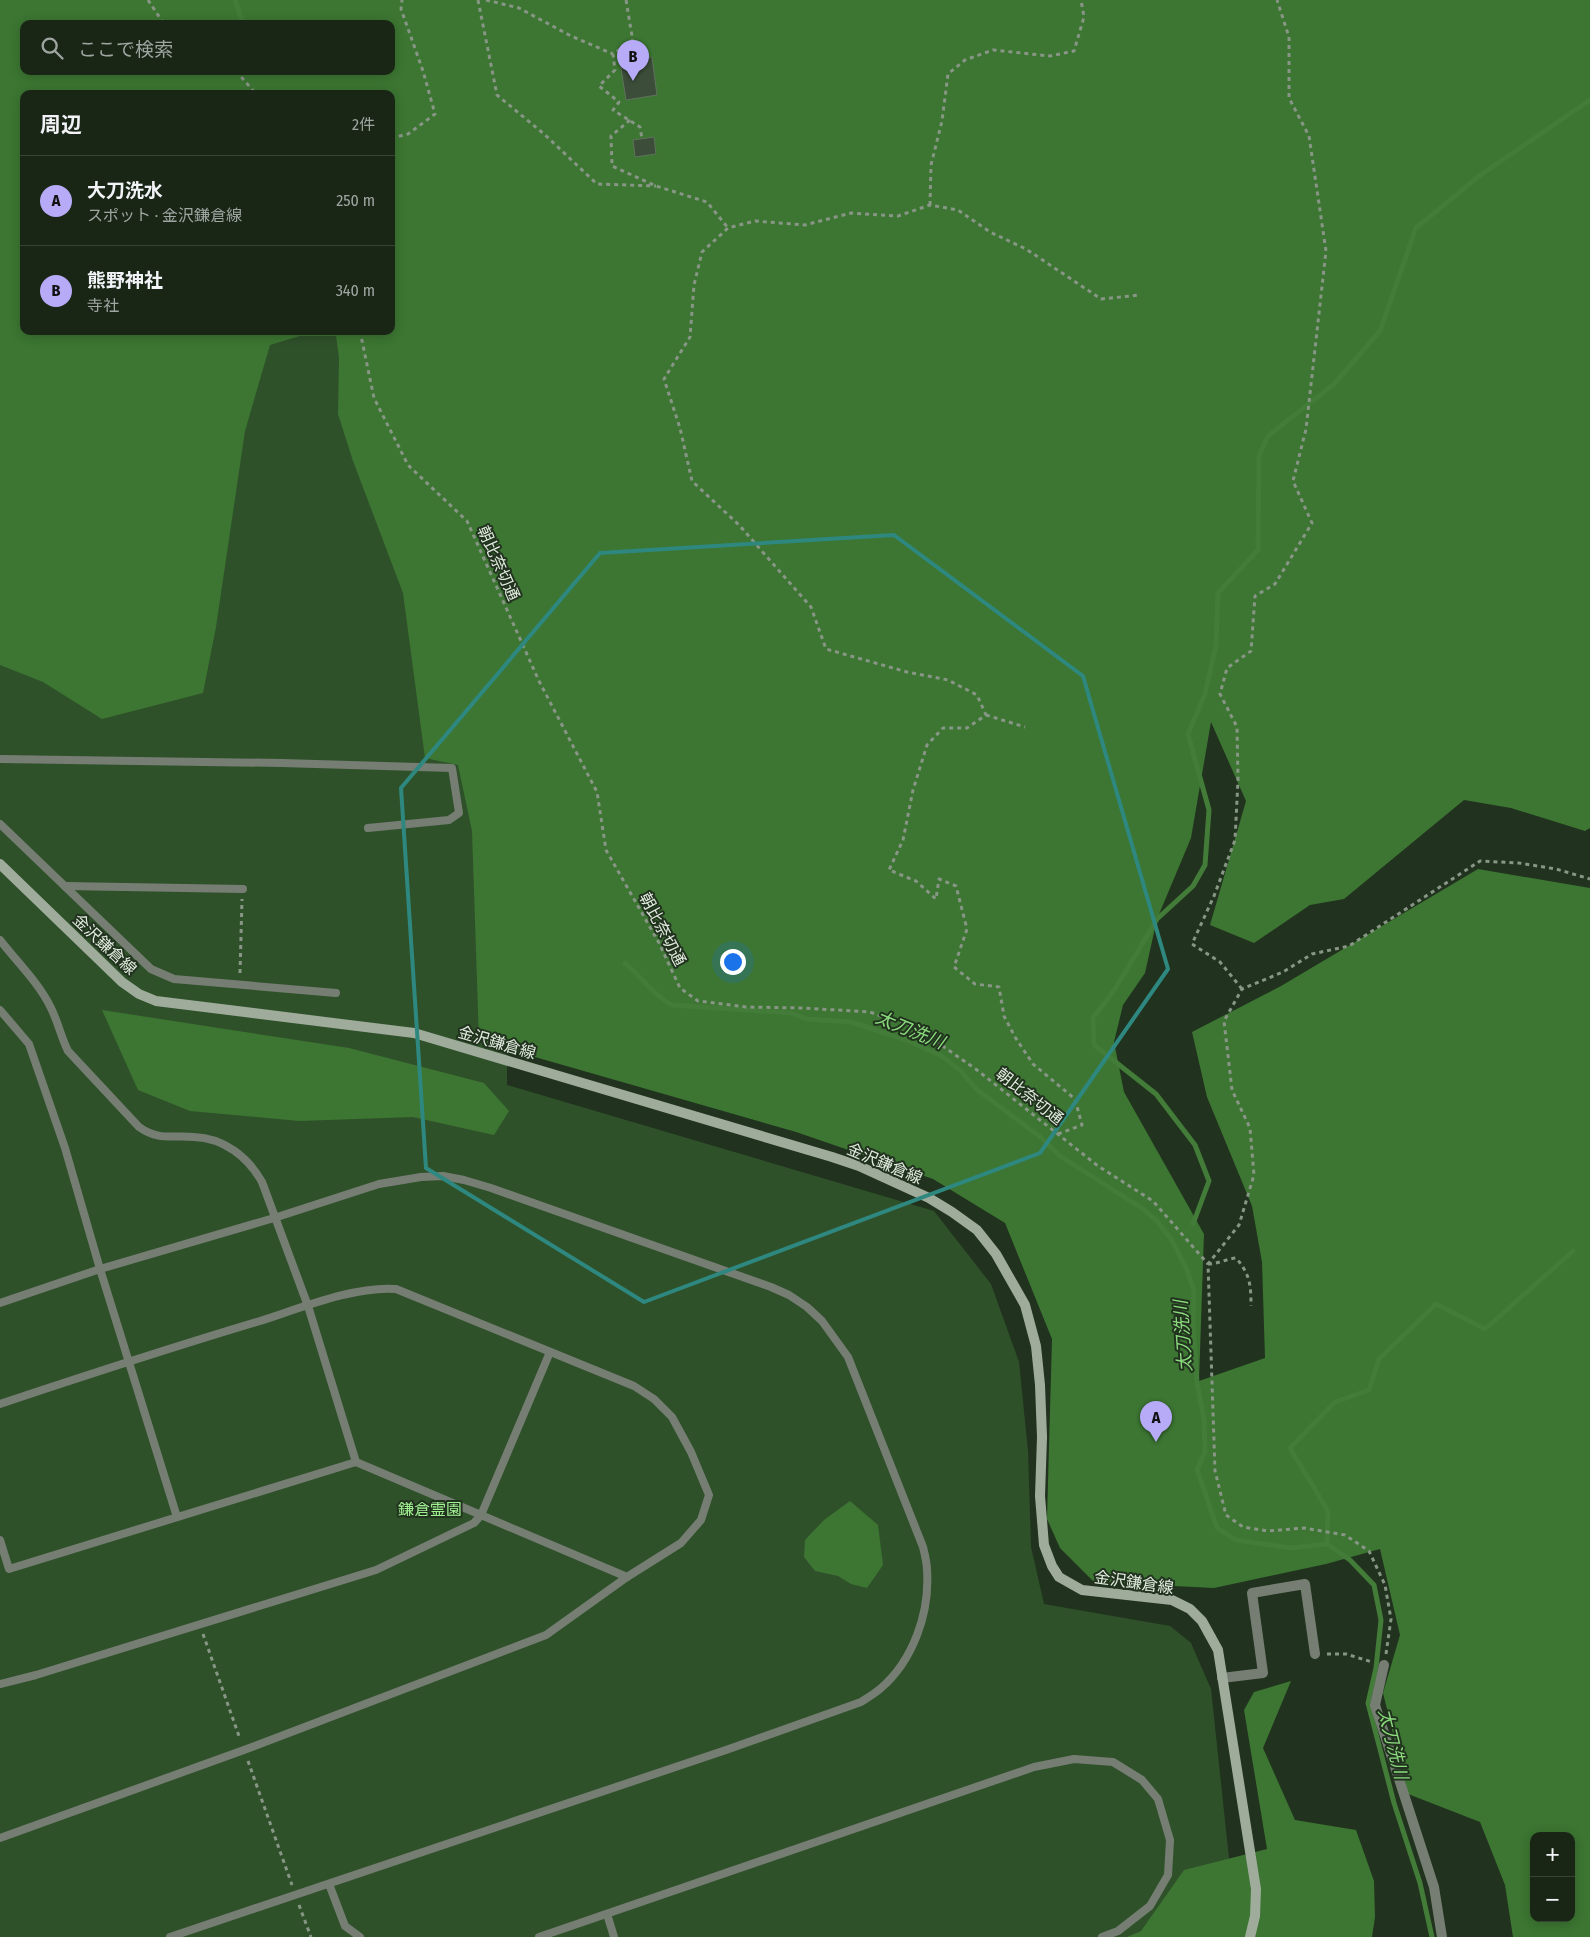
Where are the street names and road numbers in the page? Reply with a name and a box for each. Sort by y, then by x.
street label: 朝比奈切通 [474,523,523,604]
street label: 朝比奈切通 [635,889,690,969]
street label: 金沢鎌倉線 [69,910,140,979]
street label: 金沢鎌倉線 [456,1022,538,1063]
street label: 朝比奈切通 [992,1064,1067,1129]
street label: 金沢鎌倉線 [844,1139,925,1188]
street label: 金沢鎌倉線 [1093,1568,1175,1597]

